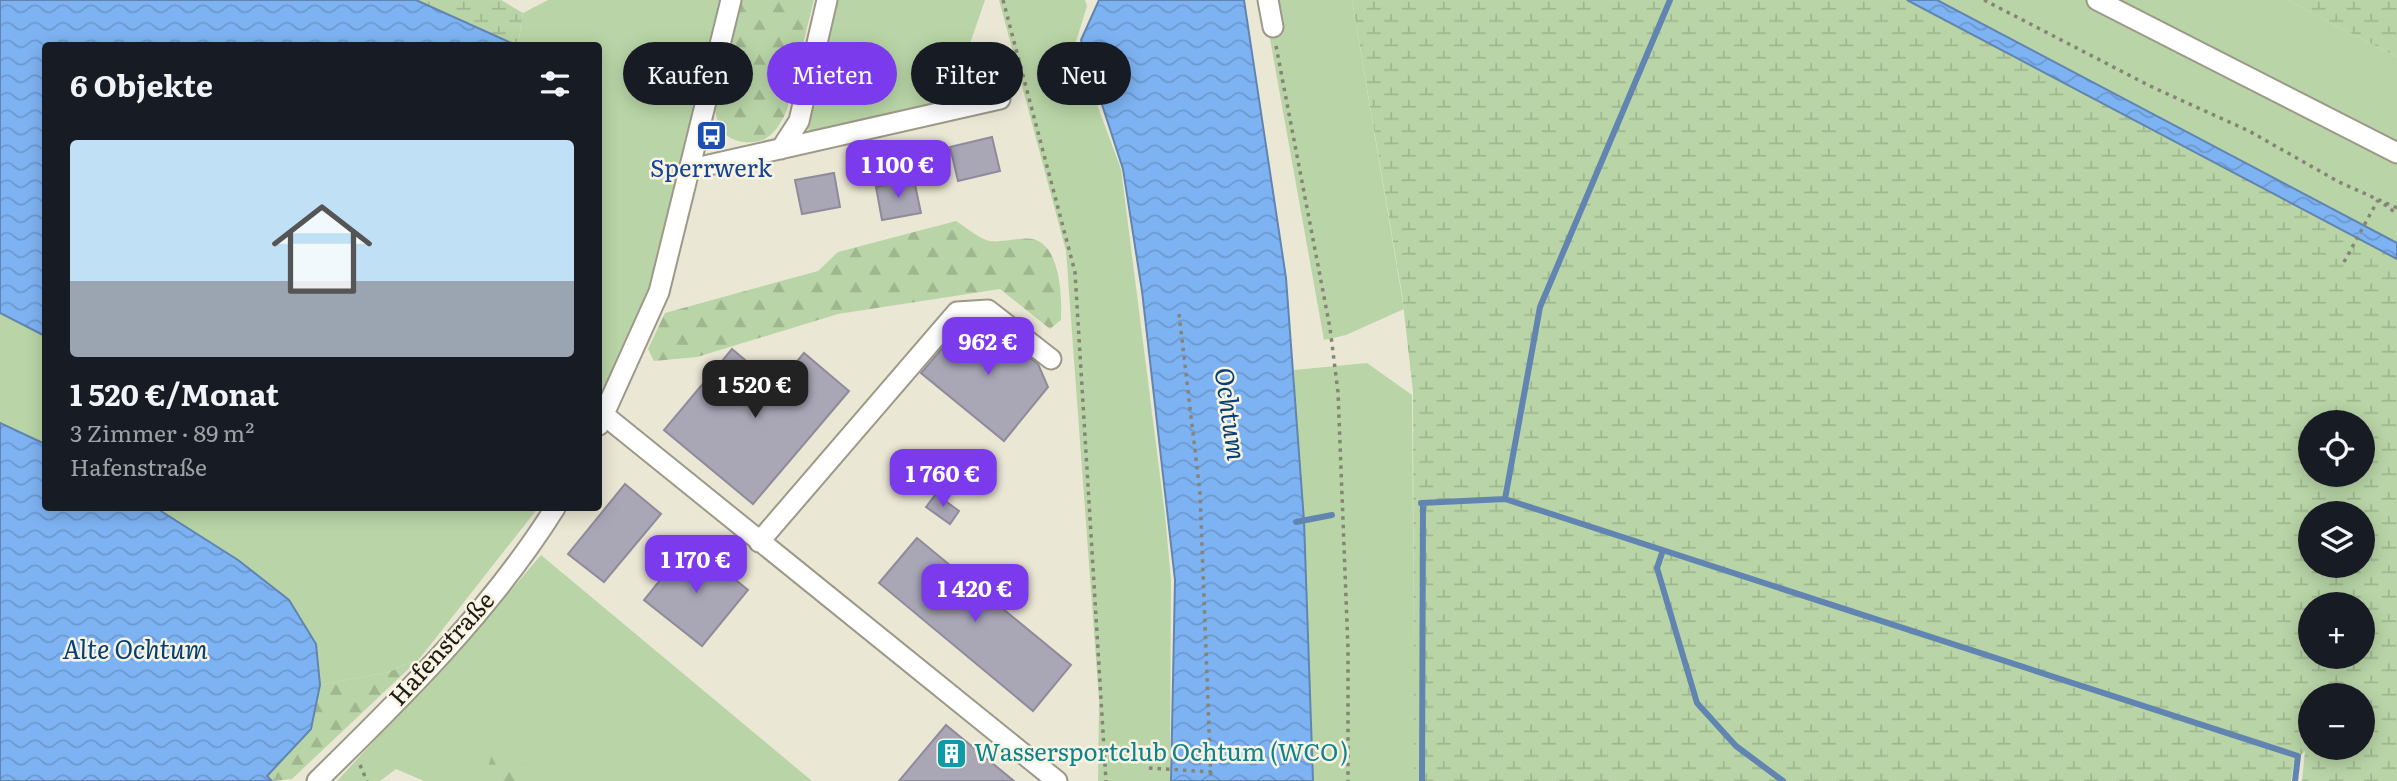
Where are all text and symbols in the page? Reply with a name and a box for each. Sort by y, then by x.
chip: Kaufen [623,42,753,105]
chip: Mieten [767,42,897,105]
chip: Filter [911,42,1023,105]
chip: Neu [1037,42,1131,105]
text: 6 Objekte [70,62,213,106]
icon: filters [536,65,574,103]
bus stop icon: Sperrwerk [694,118,728,152]
pin: 1 100 € [833,140,963,200]
text: 1 100 € [862,146,934,180]
place label: Sperrwerk [650,149,772,184]
icon: home [259,186,385,312]
pin: 962 € [939,318,1037,377]
text: 962 € [958,323,1018,357]
pin: 1 520 € [690,360,820,420]
water label: Ochtum [1207,365,1258,463]
text: 1 520 € [718,366,792,400]
text: 1 520 €/Monat [70,371,279,415]
map controls [2298,410,2375,760]
button: locate [2298,410,2375,487]
text: 3 Zimmer · 89 m² [70,415,254,449]
text: Hafenstraße [70,449,207,483]
pin: 1 760 € [878,449,1008,509]
text: 1 760 € [906,455,980,489]
button: layers [2298,501,2375,578]
pin: 1 170 € [631,536,761,595]
text: 1 170 € [661,541,731,575]
pin: 1 420 € [910,564,1040,624]
text: 1 420 € [937,570,1013,604]
street label: Hafenstraße [379,583,501,712]
button: + [2298,592,2375,669]
water label: Alte Ochtum [62,628,208,667]
button: − [2298,683,2375,760]
place label: Wassersportclub Ochtum (WCO) [974,733,1348,768]
building icon: Wassersportclub Ochtum (WCO) [934,736,968,770]

